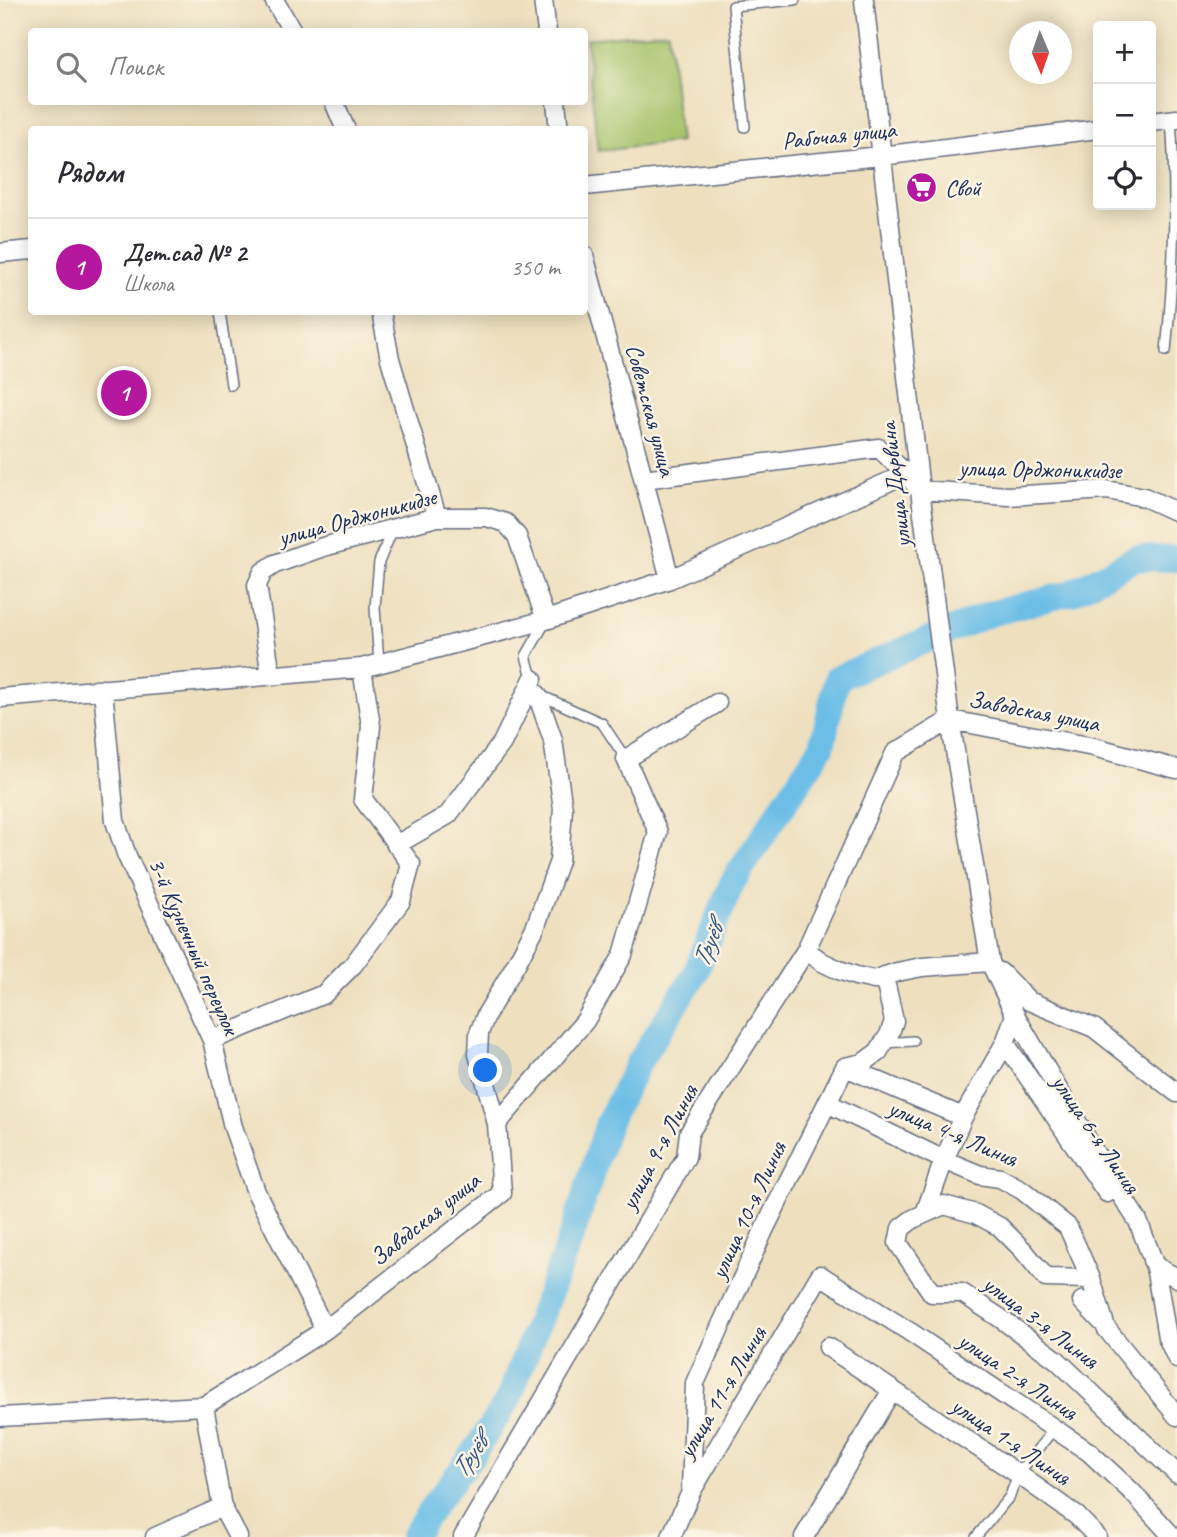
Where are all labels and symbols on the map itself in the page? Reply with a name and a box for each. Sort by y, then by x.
north arrow [1009,21,1072,84]
street label: Рабочая улица [780,114,899,156]
supermarket icon: Свой [905,171,939,205]
place label: Свой [945,173,983,203]
street label: Советская улица [619,341,683,481]
pin: 1 [101,367,147,419]
street label: улица Дарвина [872,418,918,551]
street label: улица Орджоникидзе [957,453,1124,485]
street label: улица Орджоникидзе [273,481,441,553]
street label: Заводская улица [966,684,1104,739]
street label: 3-й Кузнечный переулок [141,853,247,1041]
water label: Труёв [684,909,735,972]
your location [468,1053,502,1087]
street label: улица 6-я Линия [1044,1067,1148,1200]
street label: улица 9-я Линия [613,1078,705,1216]
street label: улица 4-я Линия [882,1092,1023,1174]
street label: улица 10-я Линия [702,1135,793,1285]
street label: Заводская улица [364,1165,487,1273]
street label: улица 3-я Линия [976,1267,1106,1376]
street label: улица 11-я Линия [670,1320,774,1465]
street label: улица 2-я Линия [951,1324,1084,1428]
street label: улица 1-я Линия [944,1389,1077,1493]
water label: Труёв [443,1420,501,1484]

